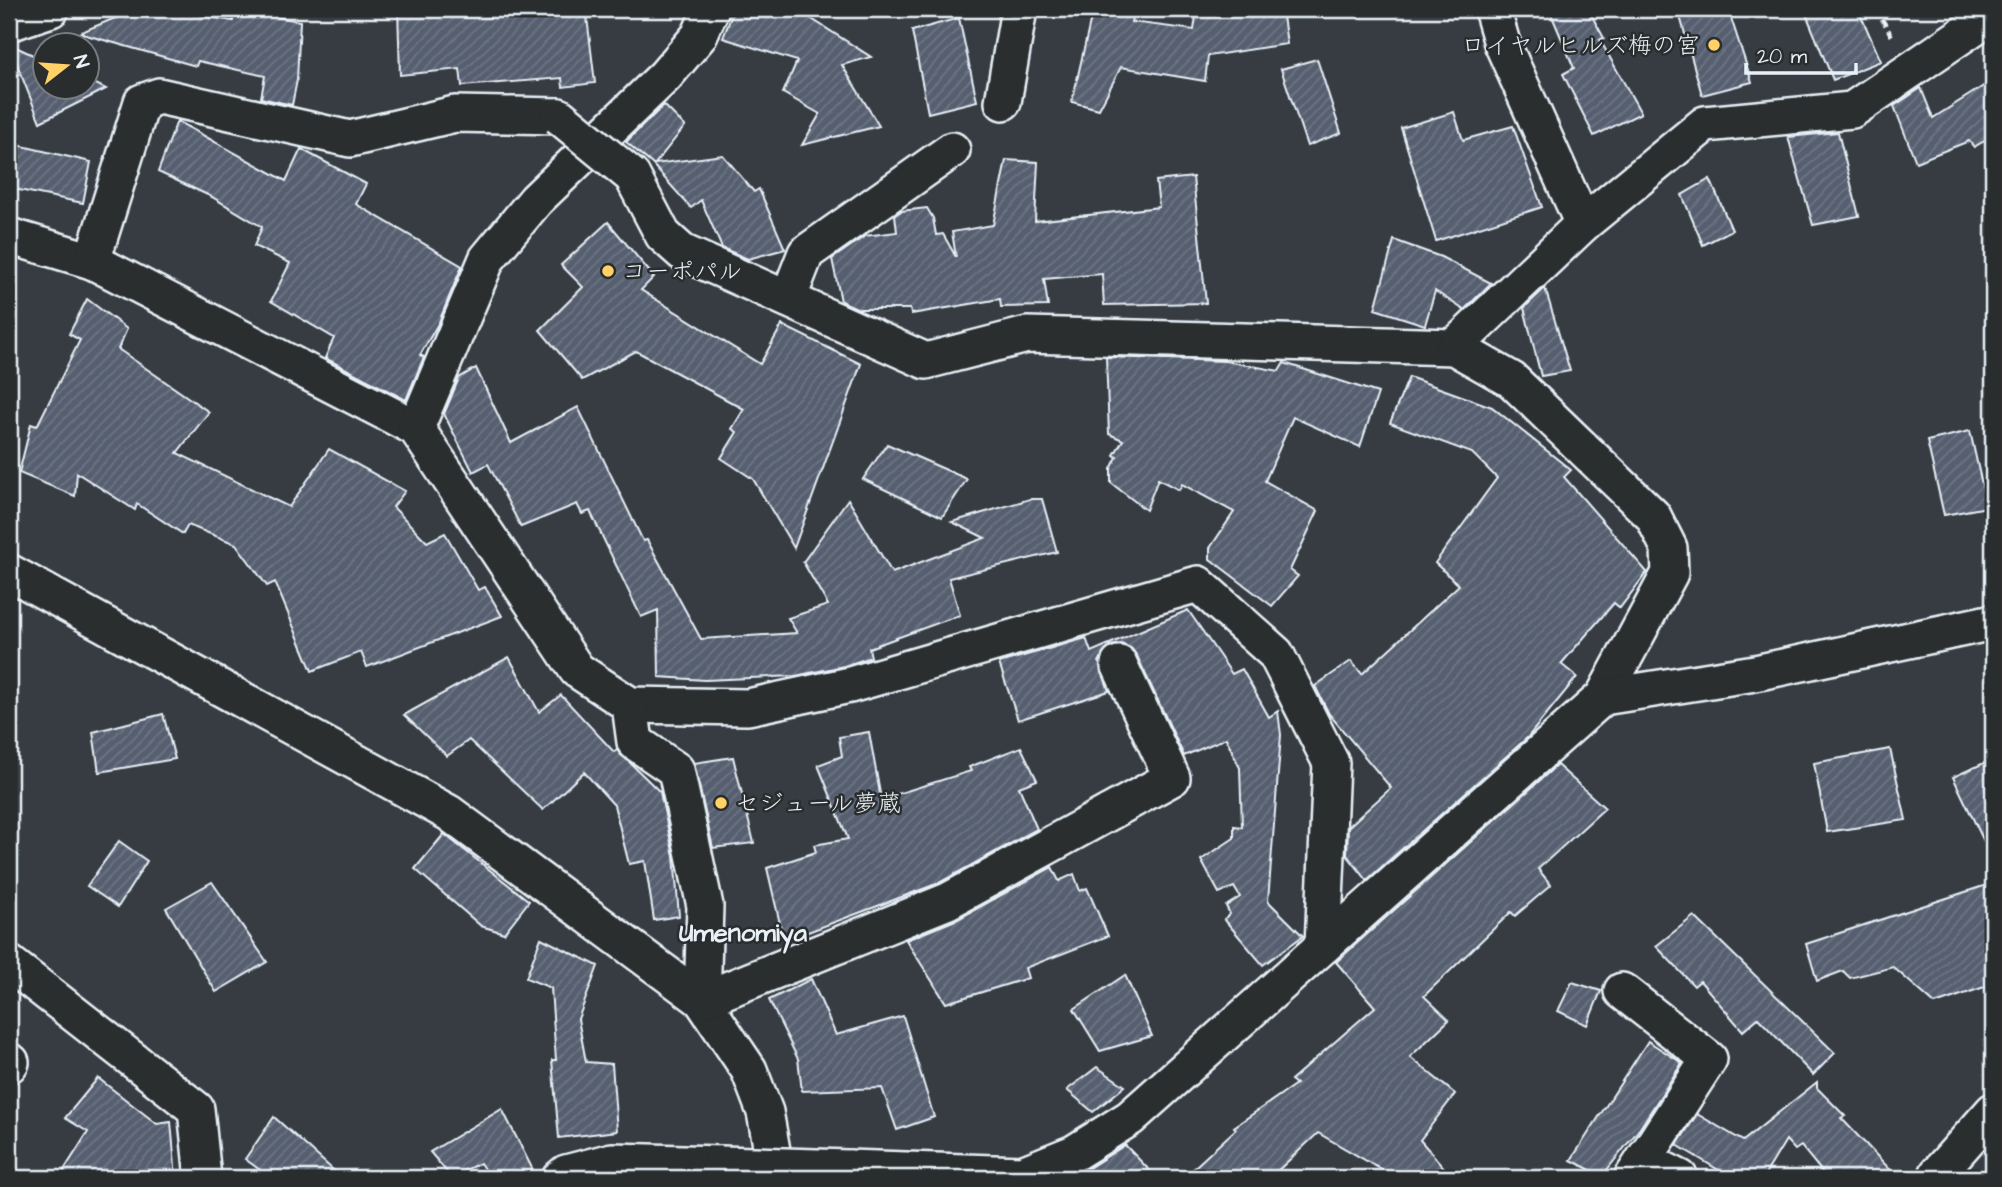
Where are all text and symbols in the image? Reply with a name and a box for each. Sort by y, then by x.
place label: ロイヤルヒルズ梅の宮 [1461,29,1700,63]
north arrow [32,32,102,102]
scale bar [1746,32,1857,76]
marker: ロイヤルヒルズ梅の宮 [1706,37,1722,53]
text: 20 m [1757,42,1808,71]
text: N [66,52,95,71]
place label: コーポパル [622,255,742,289]
marker: コーポパル [600,263,616,279]
place label: セジュール夢蔵 [735,787,902,821]
marker: セジュール夢蔵 [713,795,729,811]
district label: Umenomiya [679,915,808,954]

